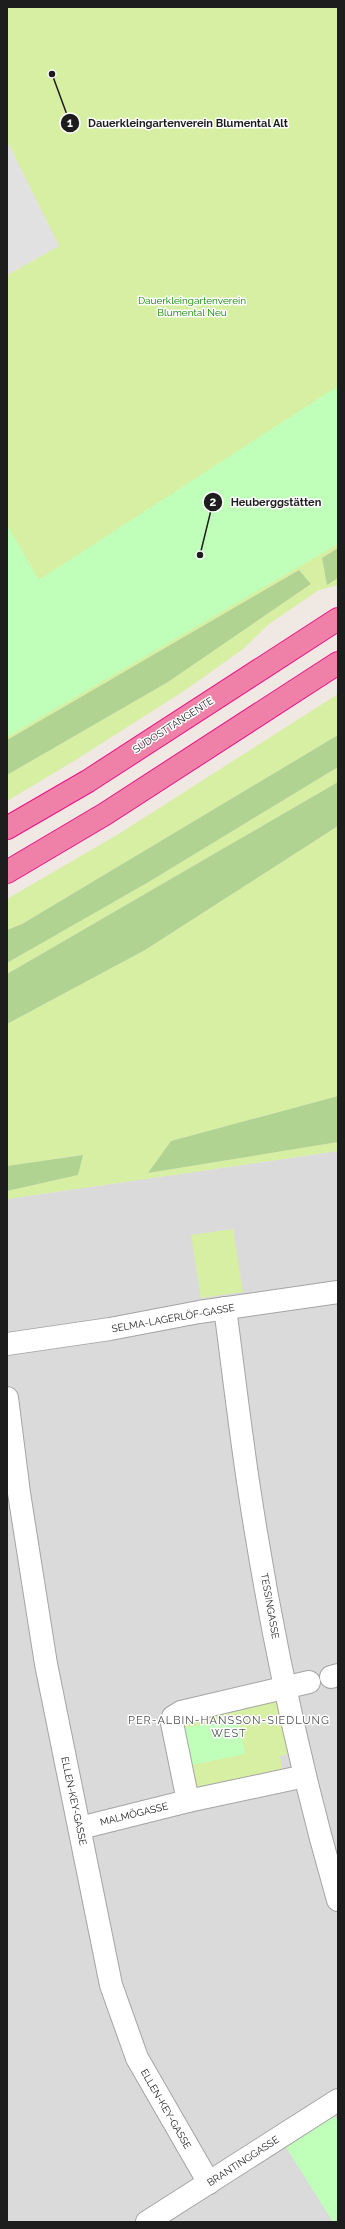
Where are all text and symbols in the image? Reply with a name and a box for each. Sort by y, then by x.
callout: Dauerkleingartenverein Blumental Alt [60,112,296,135]
text: 1 [67,116,73,130]
text: Dauerkleingartenverein Blumental Alt [88,117,289,130]
park label: Dauerkleingartenverein Blumental Neu [138,295,246,318]
callout: Heuberggstätten [203,490,329,513]
text: 2 [210,495,217,509]
text: Heuberggstätten [231,496,322,509]
street label: SÜDOSTTANGENTE [131,695,215,755]
street label: SELMA-LAGERLÖF-GASSE [111,1302,235,1334]
street label: TESSINGASSE [259,1572,281,1640]
district label: PER-ALBIN-HANSSON-SIEDLUNG WEST [128,1714,330,1740]
street label: ELLEN-KEY-GASSE [59,1756,89,1846]
street label: MALMÖGASSE [99,1800,169,1828]
street label: ELLEN-KEY-GASSE [139,2067,193,2151]
street label: BRANTINGGASSE [205,2134,281,2188]

